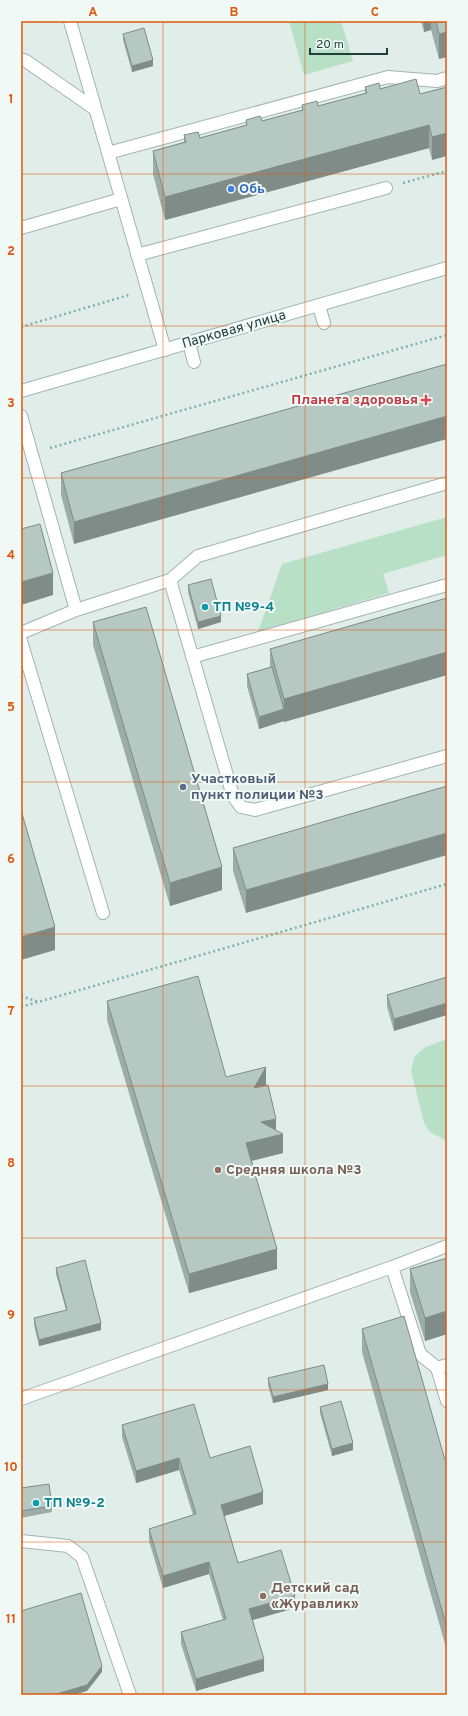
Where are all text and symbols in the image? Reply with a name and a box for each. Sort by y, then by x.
text: A [88,5,98,21]
text: B [230,5,239,21]
text: C [371,5,379,21]
scale bar [310,30,387,56]
text: 20 m [316,37,344,53]
text: 1 [8,92,14,108]
place label: Обь [239,181,265,198]
marker: Обь [226,184,236,194]
text: 2 [7,244,15,260]
street label: Парковая улица [180,307,288,353]
place label: Планета здоровья [291,392,418,409]
marker: Планета здоровья [421,395,431,405]
text: 3 [7,396,15,412]
text: 4 [7,548,15,564]
place label: ТП №9-4 [213,599,274,616]
marker: ТП №9-4 [200,602,210,612]
text: 5 [7,700,15,716]
place label: Участковый пункт полиции №3 [191,771,324,804]
marker: Участковый пункт полиции №3 [178,782,188,792]
text: 6 [7,852,15,868]
text: 7 [8,1004,15,1020]
text: 8 [7,1156,15,1172]
place label: Средняя школа №3 [226,1162,362,1179]
marker: Средняя школа №3 [213,1165,223,1175]
text: 9 [7,1308,15,1324]
text: 10 [4,1460,18,1476]
place label: ТП №9-2 [44,1495,105,1512]
marker: ТП №9-2 [31,1498,41,1508]
place label: Детский сад «Журавлик» [271,1580,359,1613]
marker: Детский сад «Журавлик» [258,1591,268,1601]
text: 11 [6,1612,16,1628]

